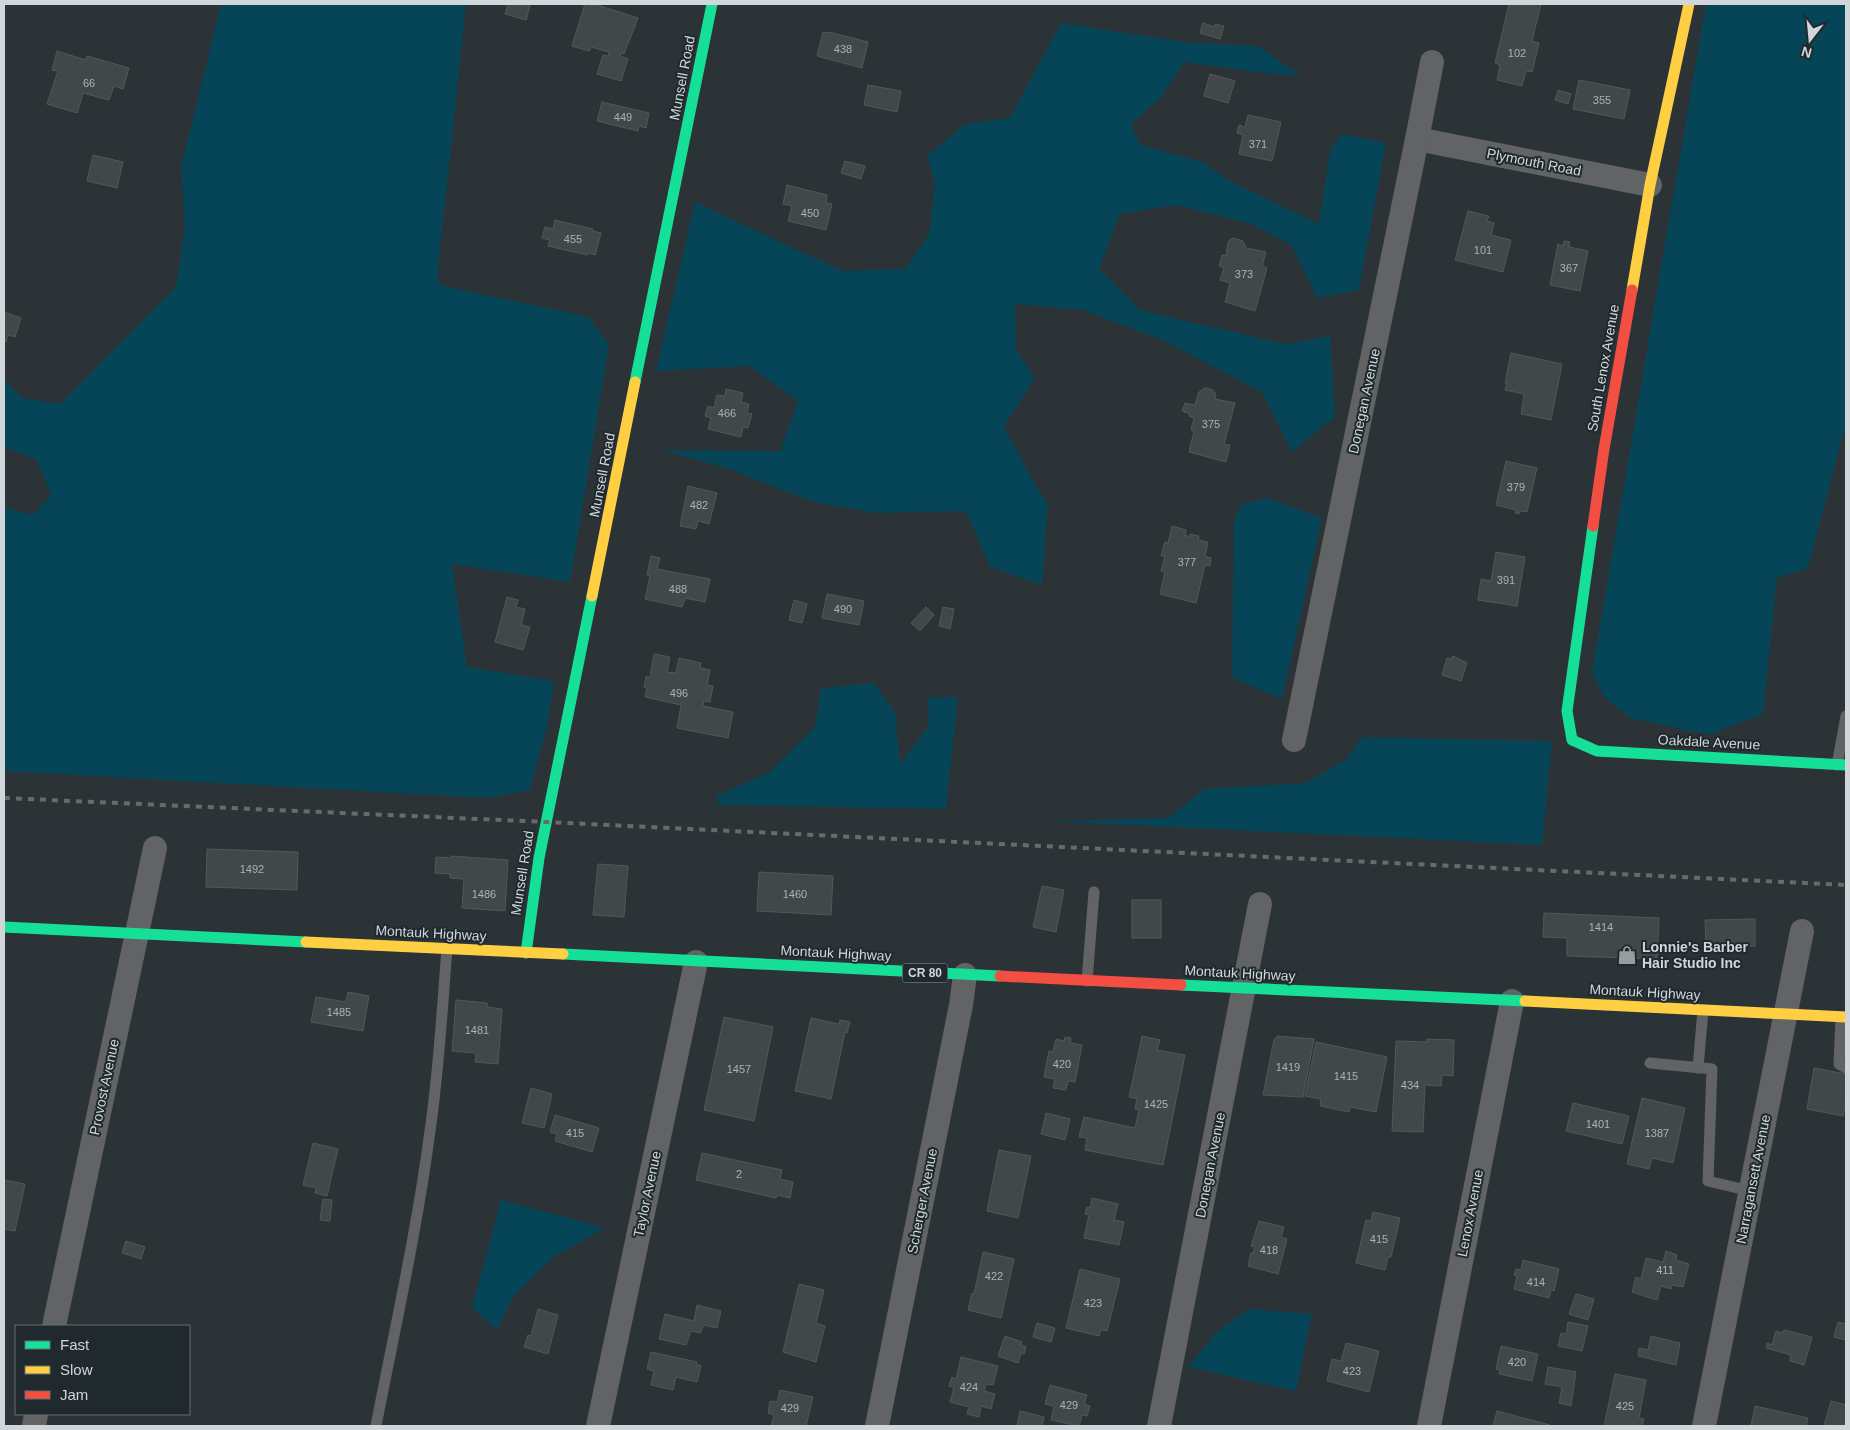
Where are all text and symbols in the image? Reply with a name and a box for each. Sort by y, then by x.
north arrow [1785,15,1835,65]
street label: Munsell Road [666,34,698,122]
house number: 438 [834,43,852,55]
text: N [1799,43,1813,62]
house number: 102 [1508,47,1526,59]
house number: 66 [83,77,95,89]
house number: 355 [1593,94,1611,106]
house number: 449 [614,111,632,123]
house number: 371 [1249,138,1267,150]
street label: Plymouth Road [1485,145,1583,179]
house number: 450 [801,207,819,219]
house number: 455 [564,233,582,245]
house number: 101 [1474,244,1492,256]
house number: 367 [1560,262,1578,274]
house number: 373 [1235,268,1253,280]
street label: South Lenox Avenue [1584,303,1622,433]
street label: Donegan Avenue [1345,347,1383,455]
house number: 466 [718,407,736,419]
house number: 375 [1202,418,1220,430]
street label: Munsell Road [586,431,618,519]
house number: 379 [1507,481,1525,493]
house number: 482 [690,499,708,511]
house number: 377 [1178,556,1196,568]
house number: 391 [1497,574,1515,586]
house number: 488 [669,583,687,595]
house number: 490 [834,603,852,615]
house number: 496 [670,687,688,699]
street label: Oakdale Avenue [1657,731,1761,753]
street label: Munsell Road [507,829,537,917]
house number: 1492 [240,863,264,875]
house number: 1486 [472,888,496,900]
house number: 1460 [783,888,807,900]
house number: 1414 [1589,921,1613,933]
street label: Montauk Highway [375,922,487,944]
place label: Lonnie's Barber Hair Studio Inc [1642,939,1749,971]
street label: Montauk Highway [780,942,892,964]
shop icon: Lonnie's Barber Hair Studio Inc [1616,944,1638,966]
street label: Montauk Highway [1184,962,1296,984]
road number: CR 80 [902,964,948,982]
street label: Montauk Highway [1589,981,1701,1003]
house number: 1485 [327,1006,351,1018]
house number: 1481 [465,1024,489,1036]
street label: Provost Avenue [86,1037,122,1137]
house number: 420 [1053,1058,1071,1070]
house number: 1419 [1276,1061,1300,1073]
house number: 1457 [727,1063,751,1075]
house number: 1415 [1334,1070,1358,1082]
house number: 434 [1401,1079,1419,1091]
house number: 1425 [1144,1098,1168,1110]
street label: Donegan Avenue [1192,1111,1228,1219]
street label: Narragansett Avenue [1733,1113,1773,1245]
house number: 1401 [1586,1118,1610,1130]
house number: 415 [566,1127,584,1139]
house number: 1387 [1645,1127,1669,1139]
street label: Scherger Avenue [904,1147,940,1255]
street label: Taylor Avenue [630,1149,664,1239]
house number: 2 [736,1168,742,1180]
street label: Lenox Avenue [1454,1168,1486,1258]
house number: 415 [1370,1233,1388,1245]
house number: 418 [1260,1244,1278,1256]
house number: 411 [1656,1264,1674,1276]
house number: 422 [985,1270,1003,1282]
house number: 414 [1527,1276,1545,1288]
house number: 423 [1084,1297,1102,1309]
legend [15,1325,190,1415]
text: Fast [60,1336,90,1353]
house number: 420 [1508,1356,1526,1368]
text: Slow [60,1361,93,1378]
house number: 423 [1343,1365,1361,1377]
house number: 424 [960,1381,978,1393]
text: Jam [60,1386,88,1403]
house number: 429 [1060,1399,1078,1411]
house number: 425 [1616,1400,1634,1412]
house number: 429 [781,1402,799,1414]

